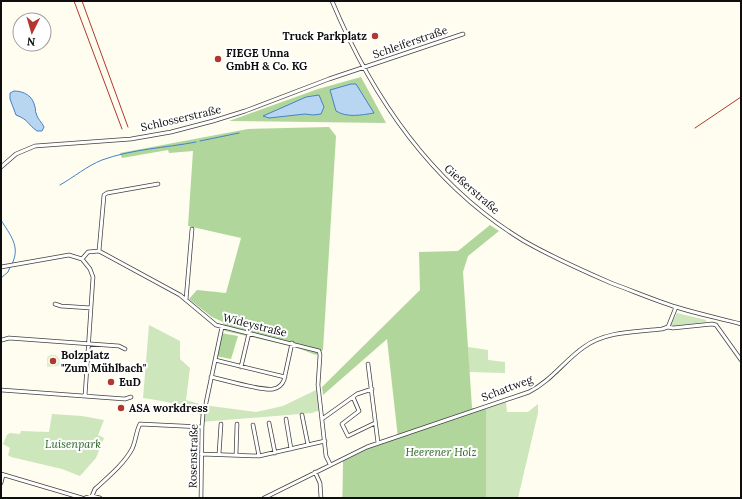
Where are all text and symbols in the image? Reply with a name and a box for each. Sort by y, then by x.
north arrow [12,12,52,52]
street label: Schleiferstraße [371,23,449,61]
place label: Truck Parkplatz [282,29,367,43]
marker: Truck Parkplatz [370,31,380,41]
text: N [26,35,36,49]
place label: FIEGE Unna GmbH & Co. KG [226,46,308,73]
marker: FIEGE Unna GmbH & Co. KG [213,54,223,64]
street label: Schlosserstraße [139,102,223,134]
street label: Gießerstraße [441,161,503,217]
street label: Wideystraße [222,310,288,340]
place label: Bolzplatz "Zum Mühlbach" [61,348,147,375]
marker: Bolzplatz "Zum Mühlbach" [48,356,58,366]
street label: Schattweg [479,371,535,404]
place label: EuD [119,375,141,389]
marker: EuD [106,377,116,387]
place label: ASA workdress [129,401,208,415]
marker: ASA workdress [116,403,126,413]
street label: Rosenstraße [185,424,201,488]
park label: Luisenpark [45,437,101,451]
park label: Heerener Holz [405,445,477,459]

